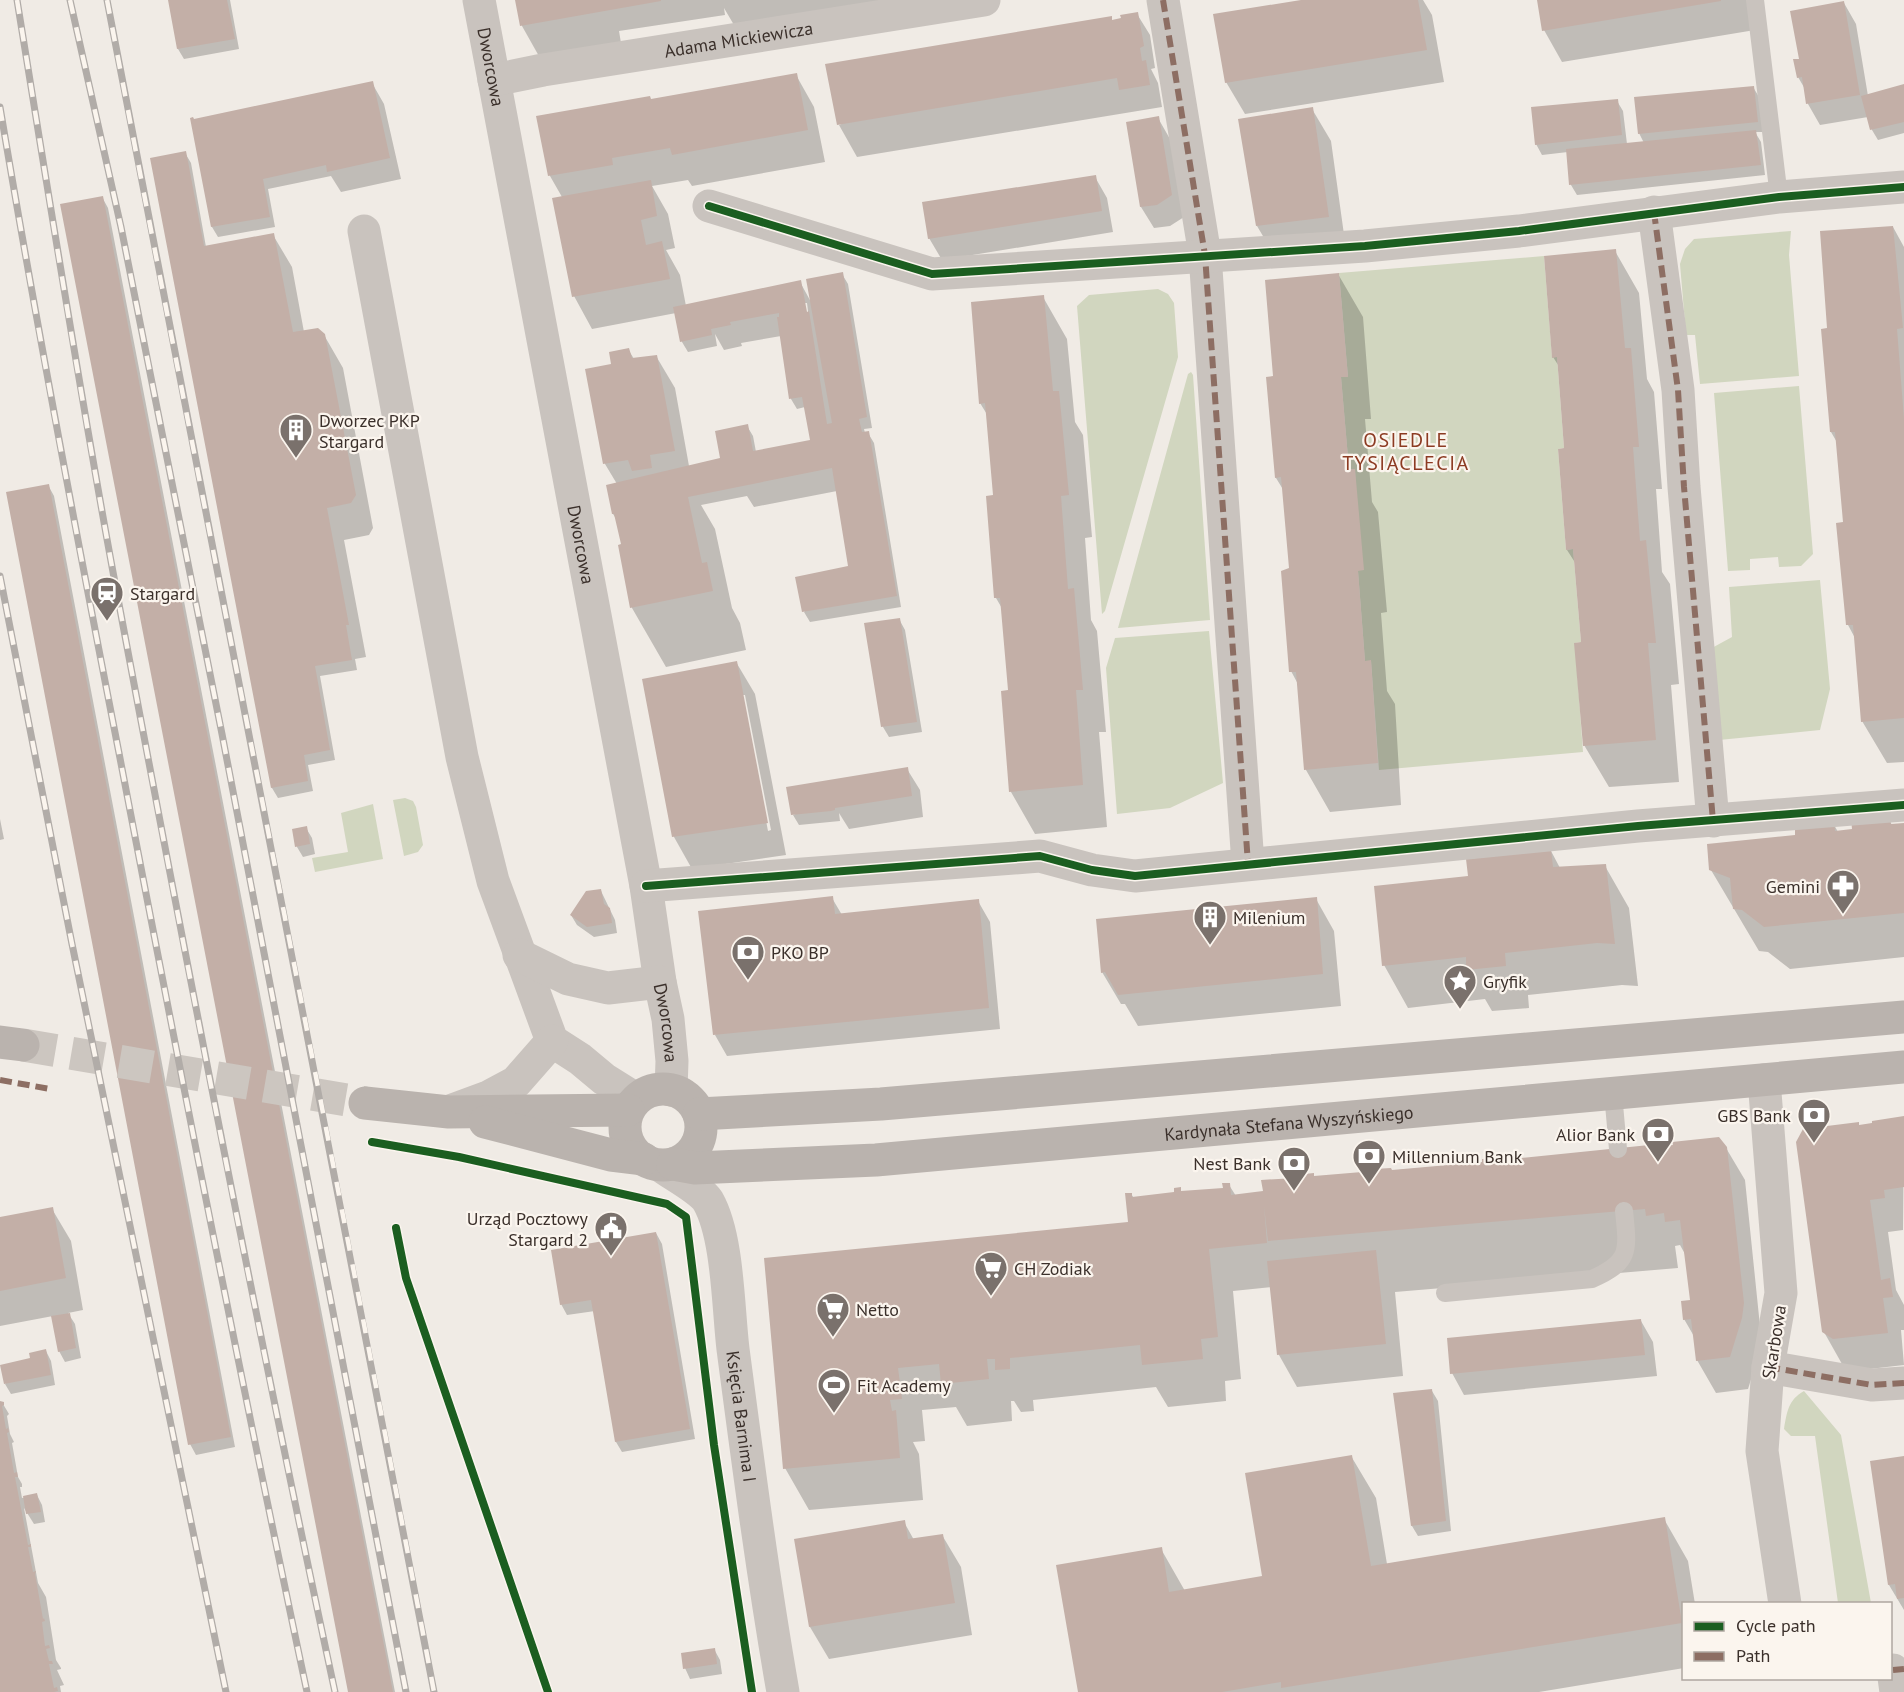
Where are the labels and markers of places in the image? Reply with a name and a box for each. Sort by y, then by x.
place label: Dworzec PKP Stargard [319,409,420,453]
building icon: Dworzec PKP Stargard [278,412,314,459]
station icon: Stargard [89,575,125,622]
place label: Stargard [130,582,195,605]
pharmacy icon: Gemini [1825,868,1861,915]
place label: Gemini [1766,875,1820,898]
building icon: Milenium [1192,899,1228,946]
place label: Milenium [1233,906,1305,929]
bank icon: PKO BP [730,934,766,981]
place label: PKO BP [771,941,829,964]
place icon: Gryfik [1442,963,1478,1010]
place label: Gryfik [1483,970,1527,993]
bank icon: GBS Bank [1796,1097,1832,1144]
place label: GBS Bank [1717,1104,1791,1127]
bank icon: Alior Bank [1640,1116,1676,1163]
place label: Alior Bank [1556,1123,1635,1146]
bank icon: Millennium Bank [1351,1138,1387,1185]
bank icon: Nest Bank [1276,1145,1312,1192]
place label: Millennium Bank [1392,1145,1523,1168]
place label: Nest Bank [1193,1152,1271,1175]
place label: Urząd Pocztowy Stargard 2 [467,1207,589,1251]
public building icon: Urząd Pocztowy Stargard 2 [593,1210,629,1257]
supermarket icon: CH Zodiak [973,1250,1009,1297]
place label: CH Zodiak [1014,1257,1092,1280]
supermarket icon: Netto [815,1291,851,1338]
place label: Netto [856,1298,899,1321]
sports icon: Fit Academy [816,1367,852,1414]
place label: Fit Academy [857,1374,951,1397]

